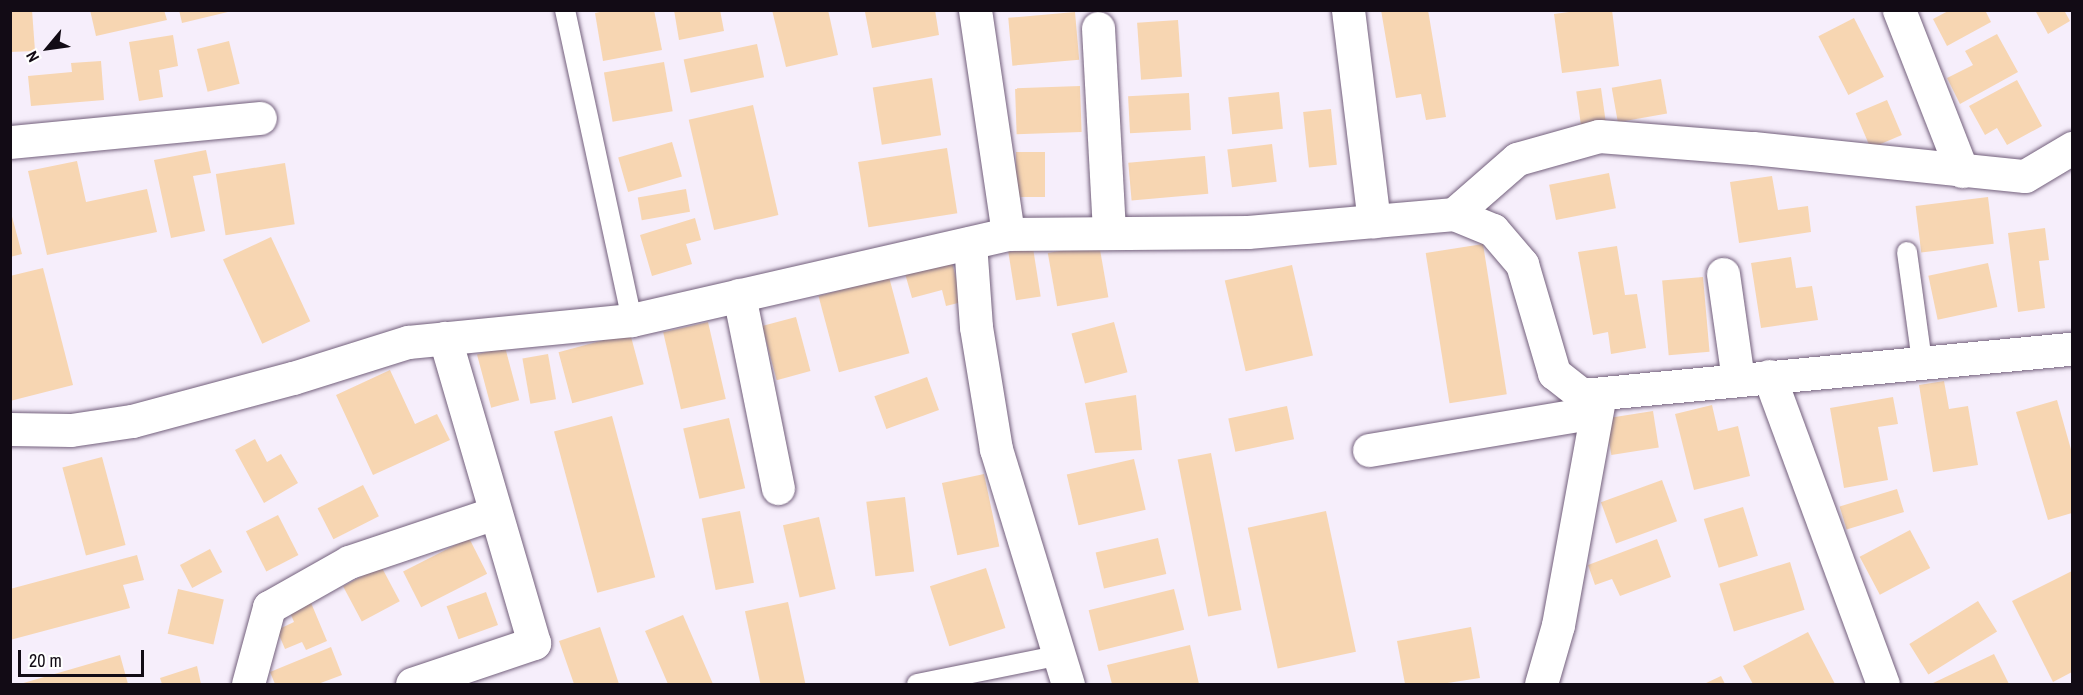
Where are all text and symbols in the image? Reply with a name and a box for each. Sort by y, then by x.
north arrow [18,18,78,78]
text: N [20,47,44,66]
scale bar [21,638,147,676]
text: 20 m [29,648,62,673]

